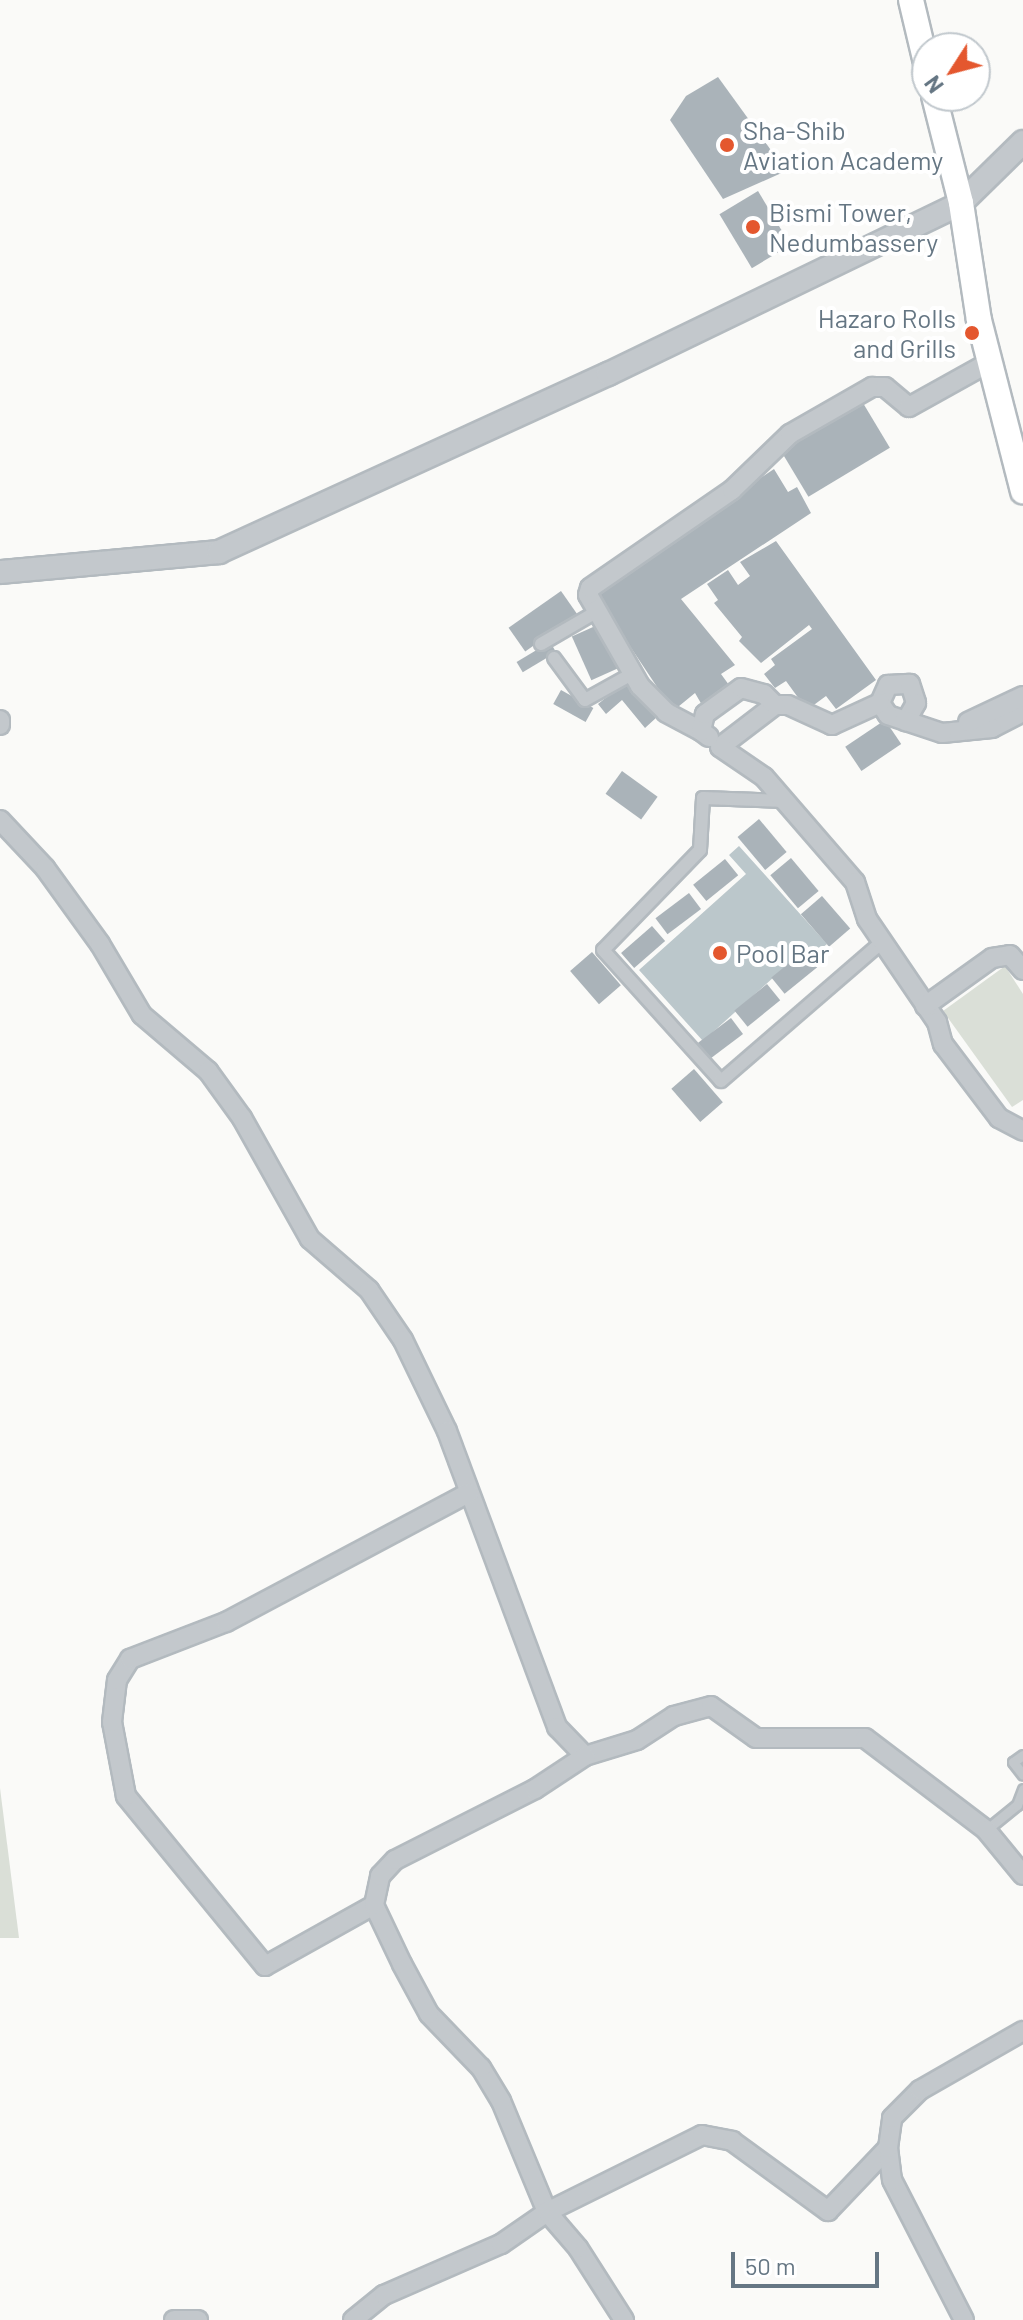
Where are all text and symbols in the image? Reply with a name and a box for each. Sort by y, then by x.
north arrow [911,32,991,112]
text: N [918,71,948,99]
place label: Sha-Shib Aviation Academy [743,114,943,176]
marker: Sha-Shib Aviation Academy [718,136,736,154]
place label: Bismi Tower, Nedumbassery [769,196,938,258]
marker: Bismi Tower, Nedumbassery [744,218,762,236]
place label: Hazaro Rolls and Grills [818,302,956,364]
marker: Hazaro Rolls and Grills [963,324,981,342]
place label: Pool Bar [736,937,829,969]
marker: Pool Bar [711,944,729,962]
scale bar [735,2236,883,2286]
text: 50 m [745,2251,796,2280]

